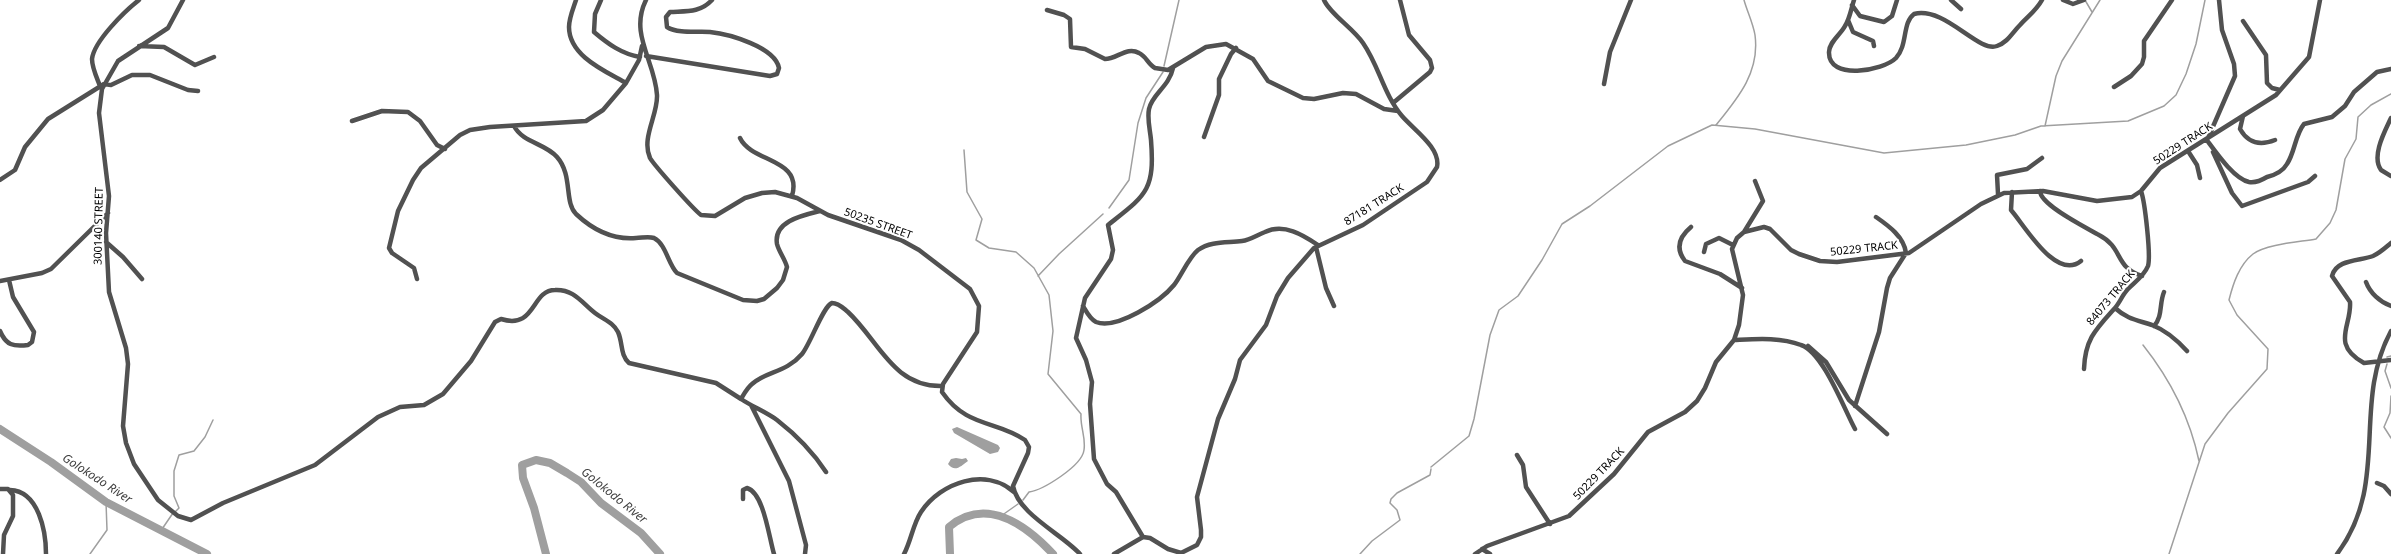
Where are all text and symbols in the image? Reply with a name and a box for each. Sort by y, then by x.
street label: 50229 TRACK [2151,120,2215,168]
street label: 87181 TRACK [1342,181,1406,229]
street label: 300140 STREET [92,187,106,265]
street label: 50235 STREET [842,206,914,242]
street label: 50229 TRACK [1830,239,1898,259]
street label: 84073 TRACK [2084,268,2138,328]
street label: 50229 TRACK [1571,445,1627,503]
water label: Golokodo River [59,451,135,507]
water label: Golokodo River [578,465,650,527]

